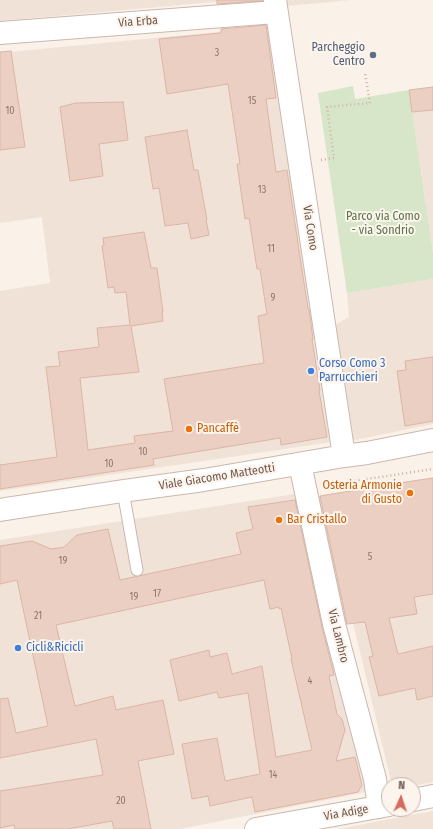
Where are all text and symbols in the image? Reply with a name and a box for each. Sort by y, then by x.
street label: Via Erba [118,13,158,31]
place label: Parcheggio Centro [312,41,365,69]
house number: 3 [215,47,219,59]
marker: Parcheggio Centro [368,50,378,60]
house number: 15 [248,95,256,107]
house number: 10 [5,105,15,117]
house number: 13 [258,184,266,196]
street label: Via Como [299,204,321,252]
park label: Parco via Como - via Sondrio [346,210,420,238]
house number: 11 [267,243,275,255]
house number: 9 [271,292,275,304]
place label: Corso Como 3 Parrucchieri [319,357,385,385]
marker: Corso Como 3 Parrucchieri [306,366,316,376]
place label: Pancaffè [197,422,239,436]
marker: Pancaffè [184,424,194,434]
house number: 10 [138,446,148,458]
house number: 10 [104,458,114,470]
street label: Viale Giacomo Matteotti [158,461,276,493]
place label: Osteria Armonie di Gusto [322,479,402,507]
marker: Osteria Armonie di Gusto [405,488,415,498]
place label: Bar Cristallo [287,513,347,527]
marker: Bar Cristallo [274,515,284,525]
house number: 5 [368,551,372,563]
house number: 19 [59,555,67,567]
house number: 17 [153,588,161,600]
house number: 19 [130,591,138,603]
street label: Via Lambro [324,608,352,664]
house number: 21 [34,610,42,622]
place label: Cicli&Ricicli [26,641,83,655]
marker: Cicli&Ricicli [13,643,23,653]
house number: 4 [308,675,312,687]
house number: 14 [269,769,277,781]
north arrow [381,777,421,817]
text: N [398,779,405,792]
house number: 20 [116,795,126,807]
street label: Via Adige [323,802,369,824]

